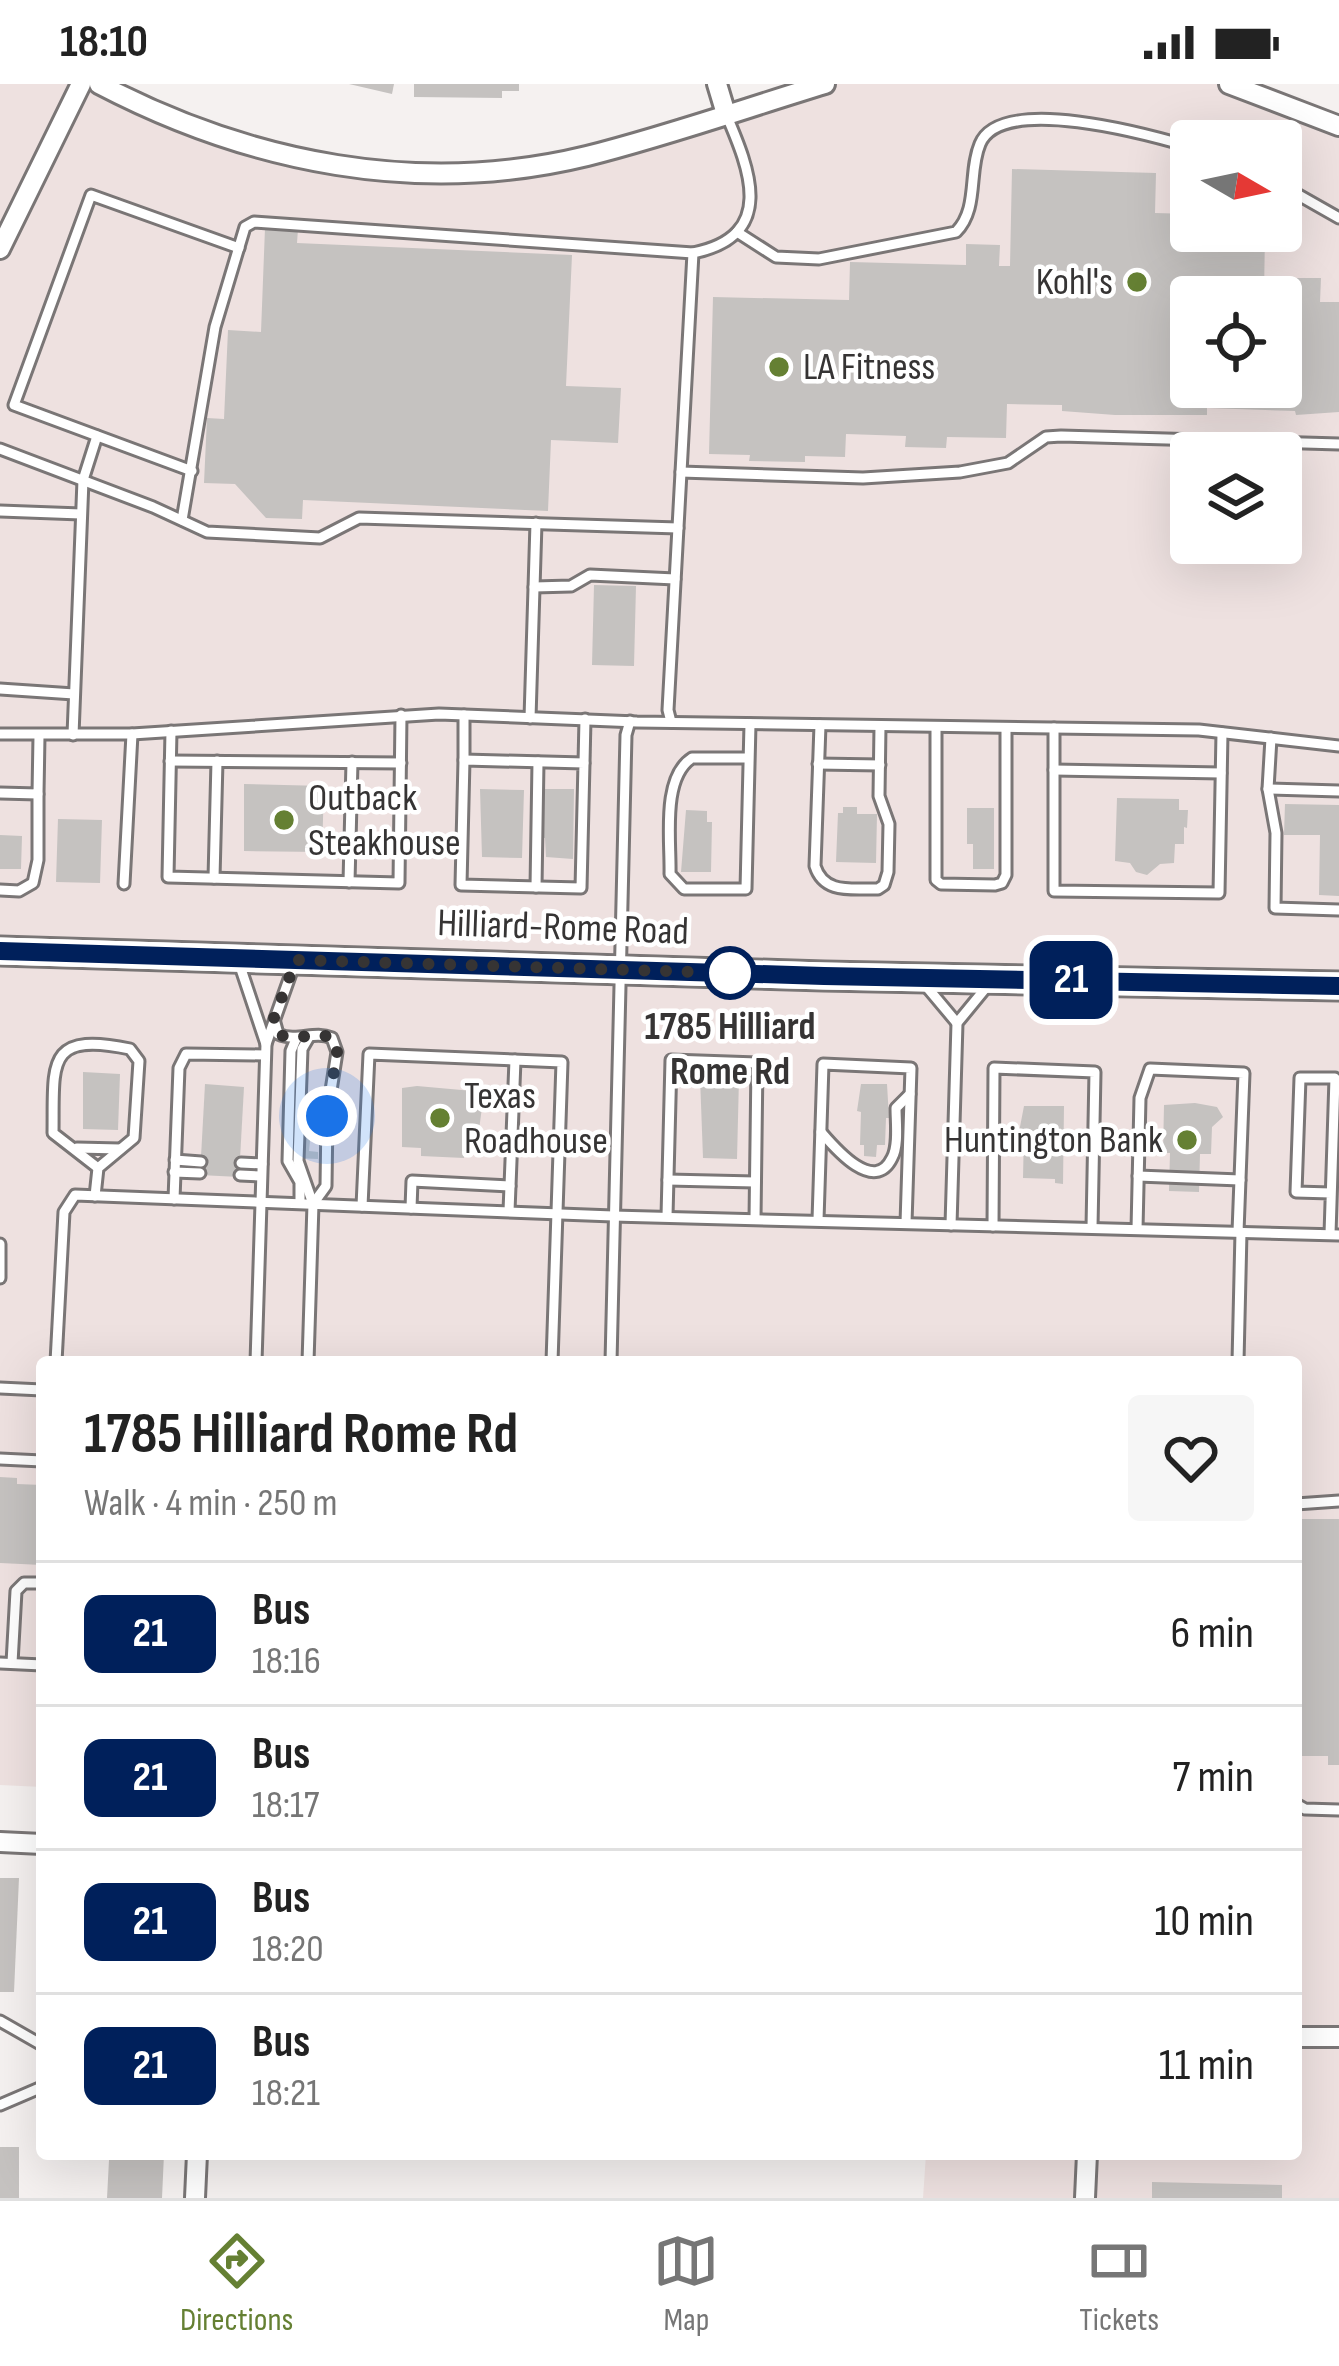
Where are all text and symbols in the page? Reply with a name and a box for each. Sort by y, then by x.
text: 18:10 [60,15,148,70]
north arrow [1170,120,1302,252]
map controls [1170,120,1302,564]
place label: Kohl's [1036,259,1113,306]
marker: Kohl's [1124,269,1150,295]
button: locate [1170,276,1302,408]
place label: LA Fitness [803,344,935,391]
marker: LA Fitness [766,354,792,380]
button: layers [1170,432,1302,564]
place label: Outback Steakhouse [308,775,461,867]
marker: Outback Steakhouse [271,807,297,833]
street label: Hilliard-Rome Road [437,900,689,956]
line badge: 21 [1017,941,1125,1019]
marker: 1785 Hilliard Rome Rd [705,948,755,998]
text: 21 [1054,954,1088,1005]
place label: 1785 Hilliard Rome Rd [645,1004,815,1096]
place label: Texas Roadhouse [464,1073,608,1165]
your location [297,1086,357,1146]
marker: Texas Roadhouse [427,1105,453,1131]
place label: Huntington Bank [944,1117,1163,1164]
marker: Huntington Bank [1174,1127,1200,1153]
button: heart [1128,1395,1254,1521]
text: 1785 Hilliard Rome Rd [84,1401,518,1469]
text: Walk · 4 min · 250 m [84,1480,338,1527]
text: Bus [252,1583,310,1638]
text: 6 min [1171,1606,1254,1661]
text: 21 [133,1608,167,1659]
text: 18:16 [252,1638,321,1685]
text: Bus [252,1727,310,1782]
text: 7 min [1172,1750,1254,1805]
text: 21 [133,1752,167,1803]
text: 18:17 [252,1782,319,1829]
text: Bus [252,1871,310,1926]
text: 10 min [1155,1894,1254,1949]
text: 21 [133,1896,167,1947]
text: 18:20 [252,1926,324,1973]
text: Bus [252,2015,310,2070]
text: 11 min [1159,2038,1254,2093]
text: 21 [133,2040,167,2091]
text: 18:21 [252,2070,320,2117]
tab: Directions [180,2228,293,2340]
tab: Map [653,2228,719,2340]
tab: Tickets [1079,2228,1159,2340]

